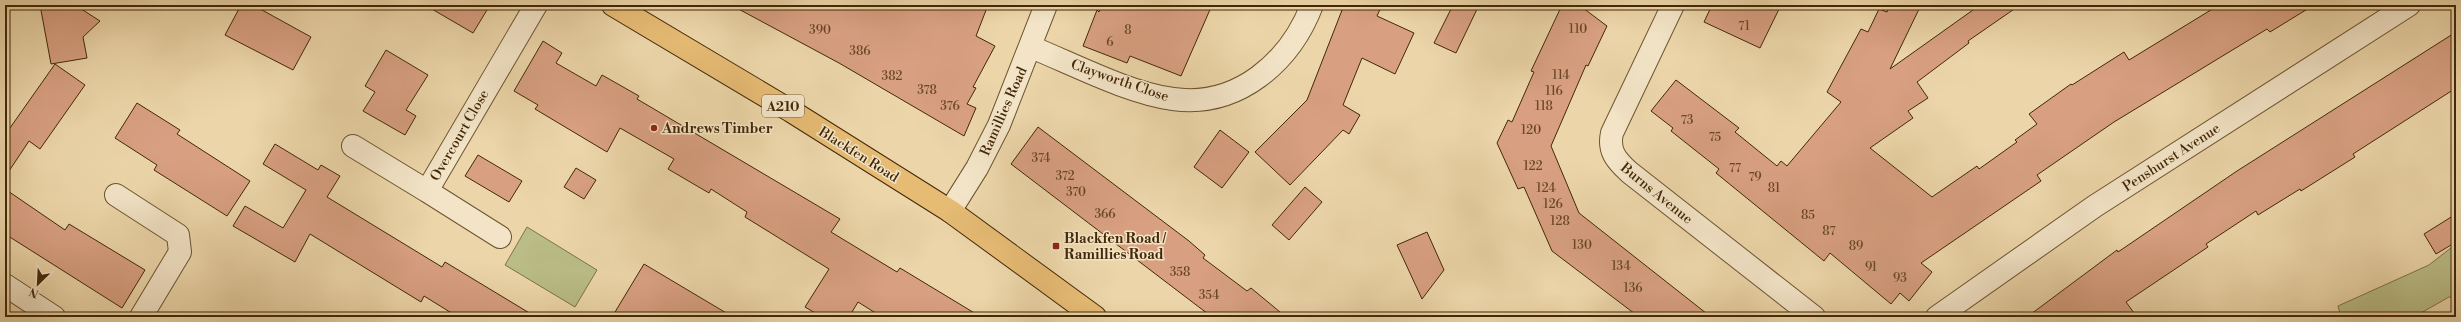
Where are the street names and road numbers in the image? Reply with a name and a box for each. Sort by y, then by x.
street label: Clayworth Close [1068,56,1171,106]
street label: Ramillies Road [976,64,1032,159]
street label: Overcourt Close [426,87,493,184]
road number: A210 [762,95,804,117]
street label: Penshurst Avenue [2119,120,2224,196]
street label: Blackfen Road [814,123,902,187]
street label: Burns Avenue [1616,159,1696,228]

